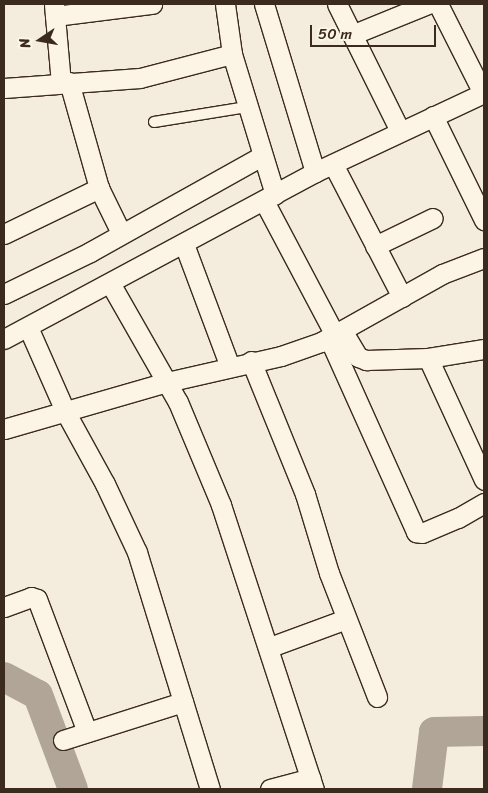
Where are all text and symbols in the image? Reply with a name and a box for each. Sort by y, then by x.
north arrow [15,15,65,65]
scale bar [313,15,439,47]
text: 50 m [318,21,352,47]
text: N [12,36,38,51]

